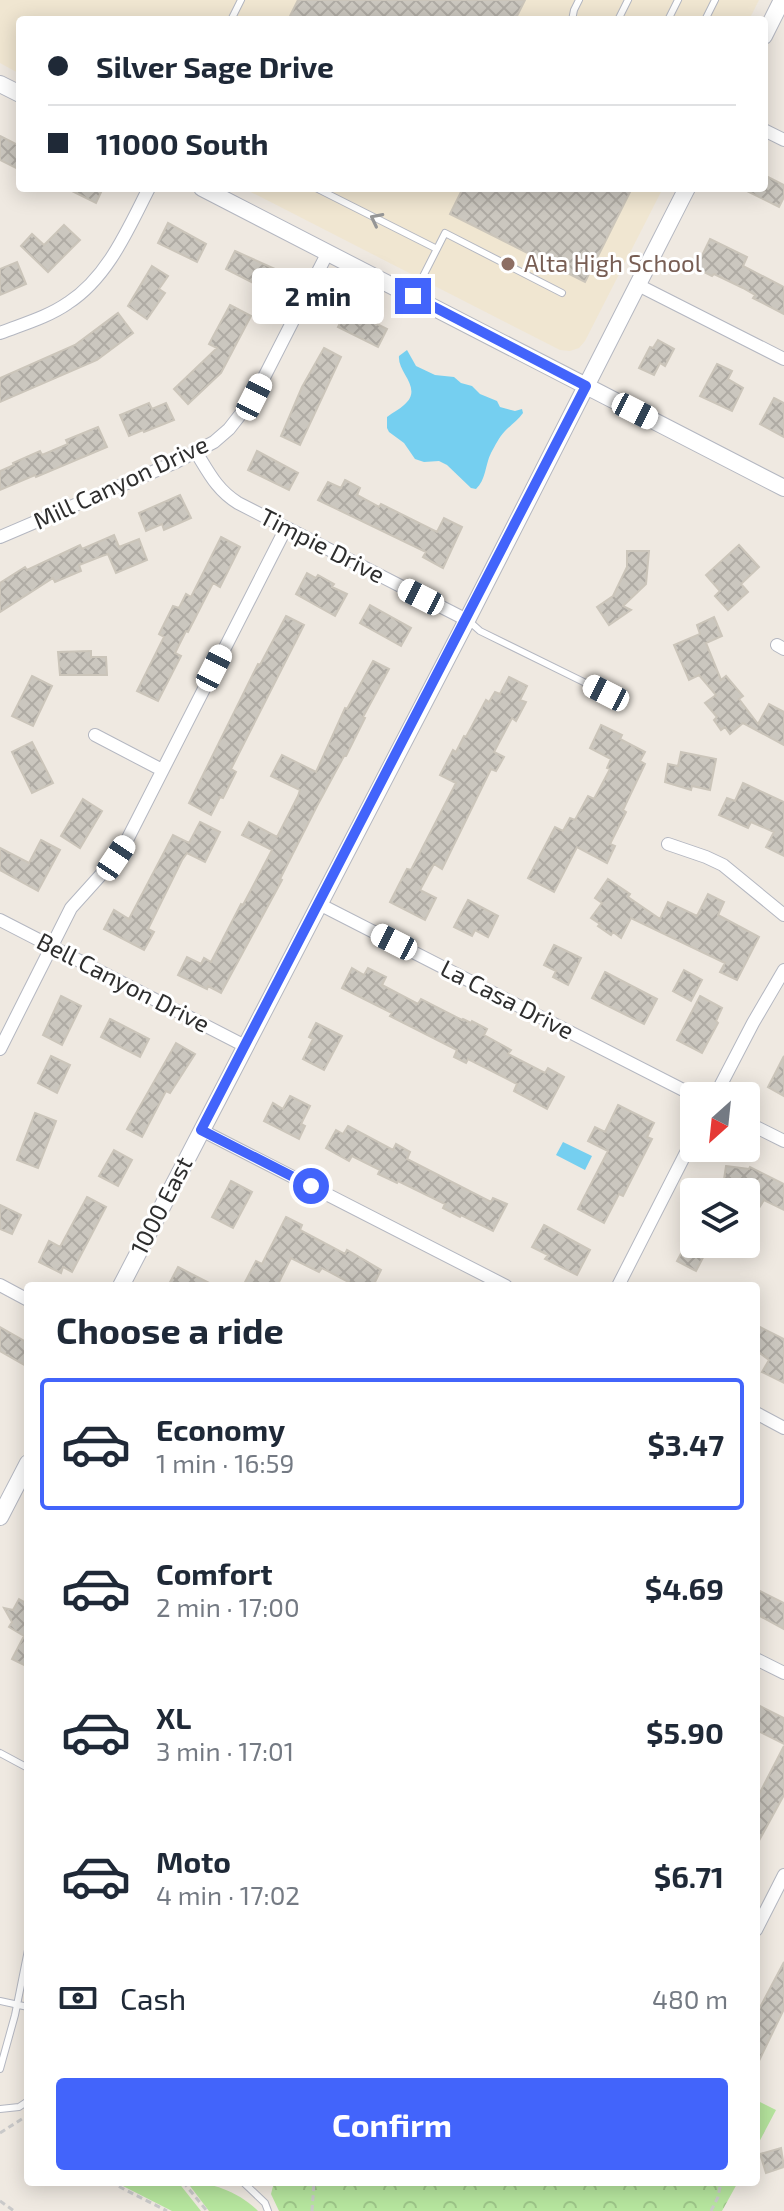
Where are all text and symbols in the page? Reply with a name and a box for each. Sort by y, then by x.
text: Silver Sage Drive [96,48,334,84]
text: 11000 South [96,125,269,161]
one-way arrow [370,213,385,228]
place label: Alta High School [524,248,702,277]
marker: Alta High School [499,255,517,273]
callout: 2 min [253,268,385,324]
route end [395,278,431,314]
text: 2 min [285,280,351,311]
car [232,370,276,424]
car [608,389,662,433]
street label: Mill Canyon Drive [28,429,212,535]
street label: Timpie Drive [256,501,390,588]
car [394,575,448,619]
car [192,641,236,695]
car [579,671,633,715]
car [93,831,139,885]
car [367,920,421,964]
street label: Bell Canyon Drive [32,926,215,1038]
street label: La Casa Drive [436,953,579,1045]
north arrow [680,1082,760,1162]
map controls [680,1082,760,1258]
street label: 1000 East [124,1151,198,1259]
route start [293,1168,329,1204]
button: layers [680,1178,760,1258]
text: Choose a ride [56,1308,284,1351]
icon: car [60,1408,132,1480]
text: Economy [156,1411,285,1447]
text: $3.47 [647,1426,724,1462]
text: 1 min · 16:59 [156,1447,294,1478]
icon: car [60,1552,132,1624]
text: Comfort [156,1555,273,1591]
text: $4.69 [645,1570,724,1606]
text: 2 min · 17:00 [156,1591,300,1622]
icon: car [60,1696,132,1768]
text: XL [156,1699,191,1735]
text: $5.90 [646,1714,724,1750]
text: 3 min · 17:01 [156,1735,294,1766]
icon: car [60,1840,132,1912]
text: Moto [156,1843,231,1879]
text: $6.71 [654,1858,724,1894]
text: 4 min · 17:02 [156,1879,300,1910]
icon: cash [56,1976,100,2020]
text: Cash [120,1980,186,2016]
text: 480 m [652,1983,728,2014]
button: Confirm [56,2078,728,2170]

